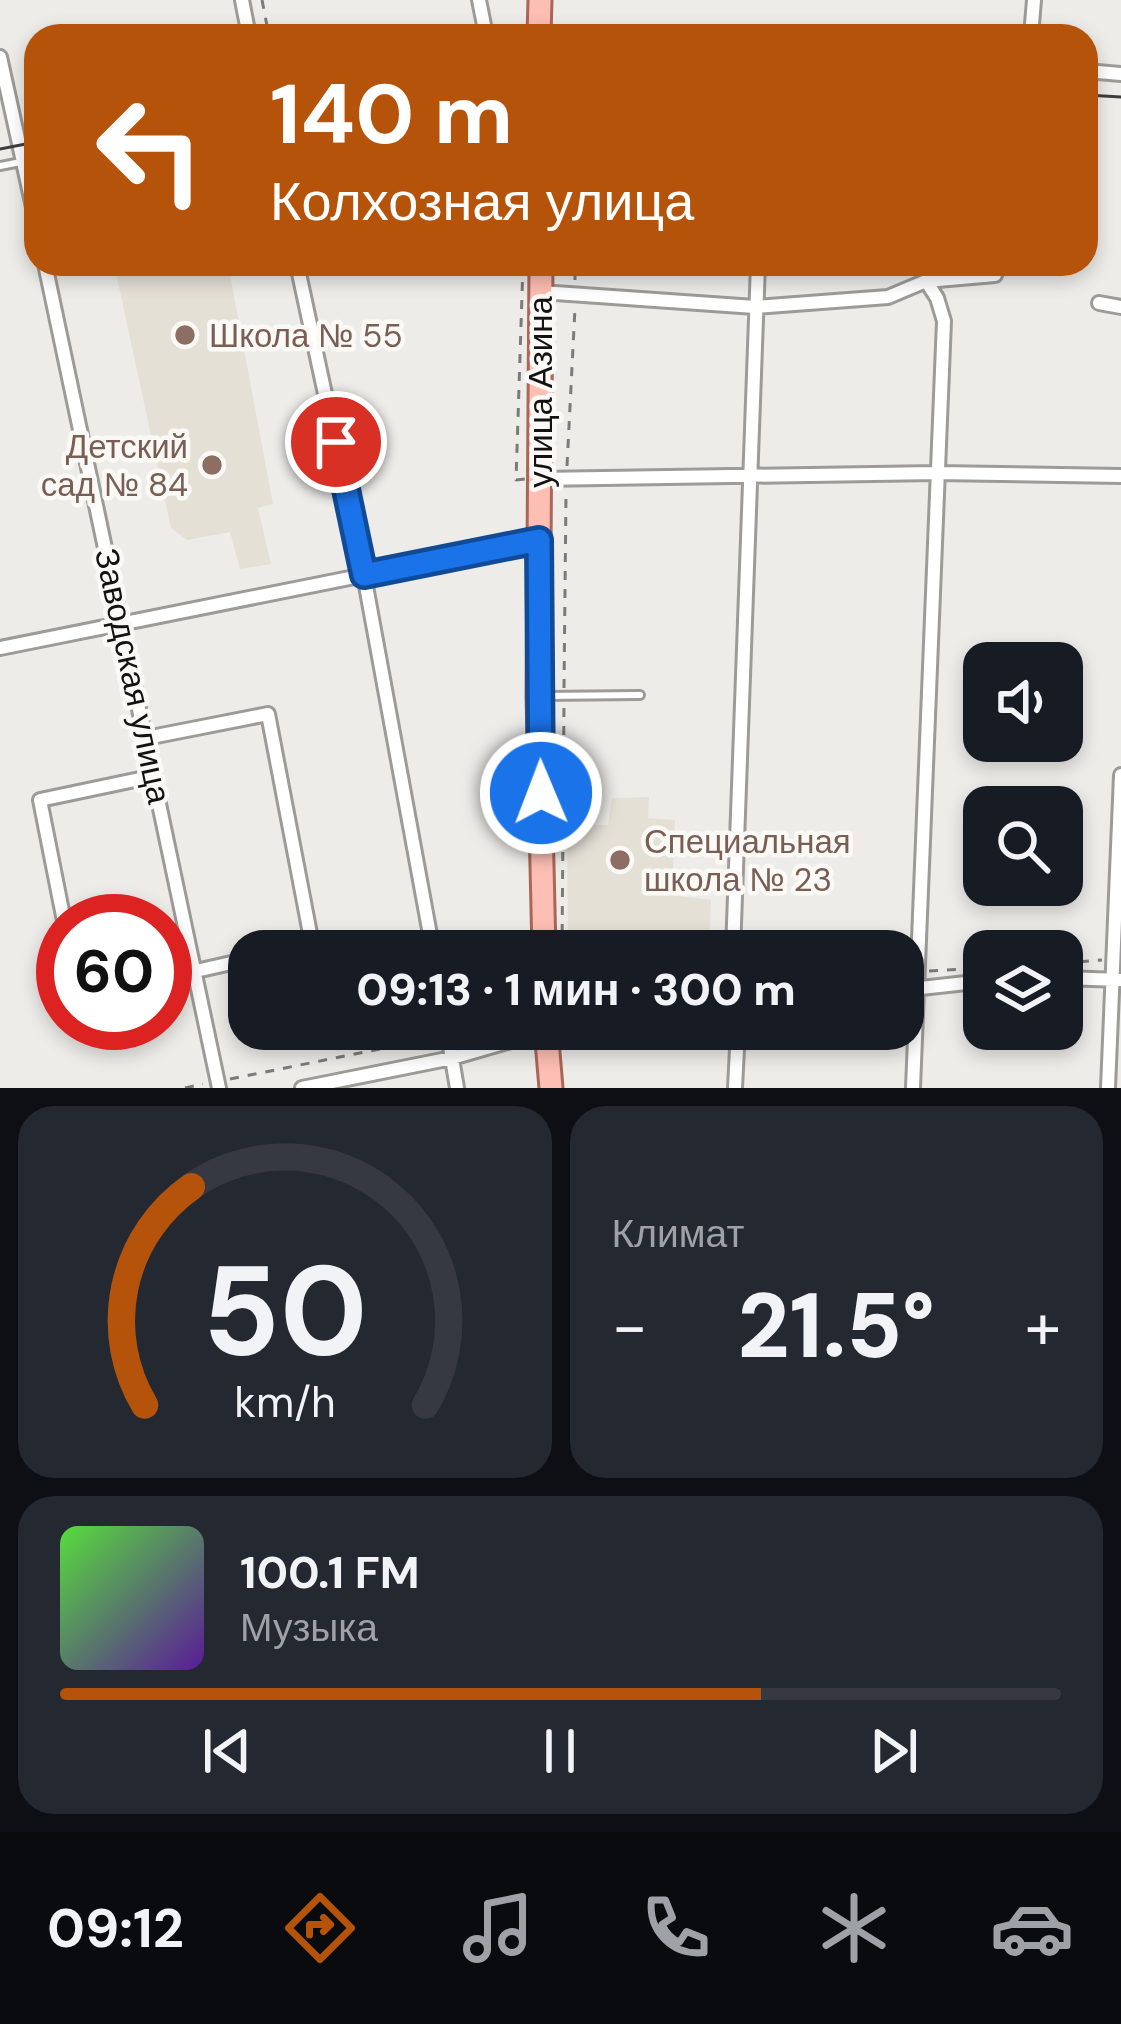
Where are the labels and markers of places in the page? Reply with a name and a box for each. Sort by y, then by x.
place label: Школа № 55 [209,314,403,357]
marker: Школа № 55 [172,322,198,348]
pin [285,391,387,493]
place label: Детский сад № 84 [41,425,188,506]
marker: Детский сад № 84 [199,452,225,478]
place label: Специальная школа № 23 [644,820,851,901]
marker: Специальная школа № 23 [607,847,633,873]

